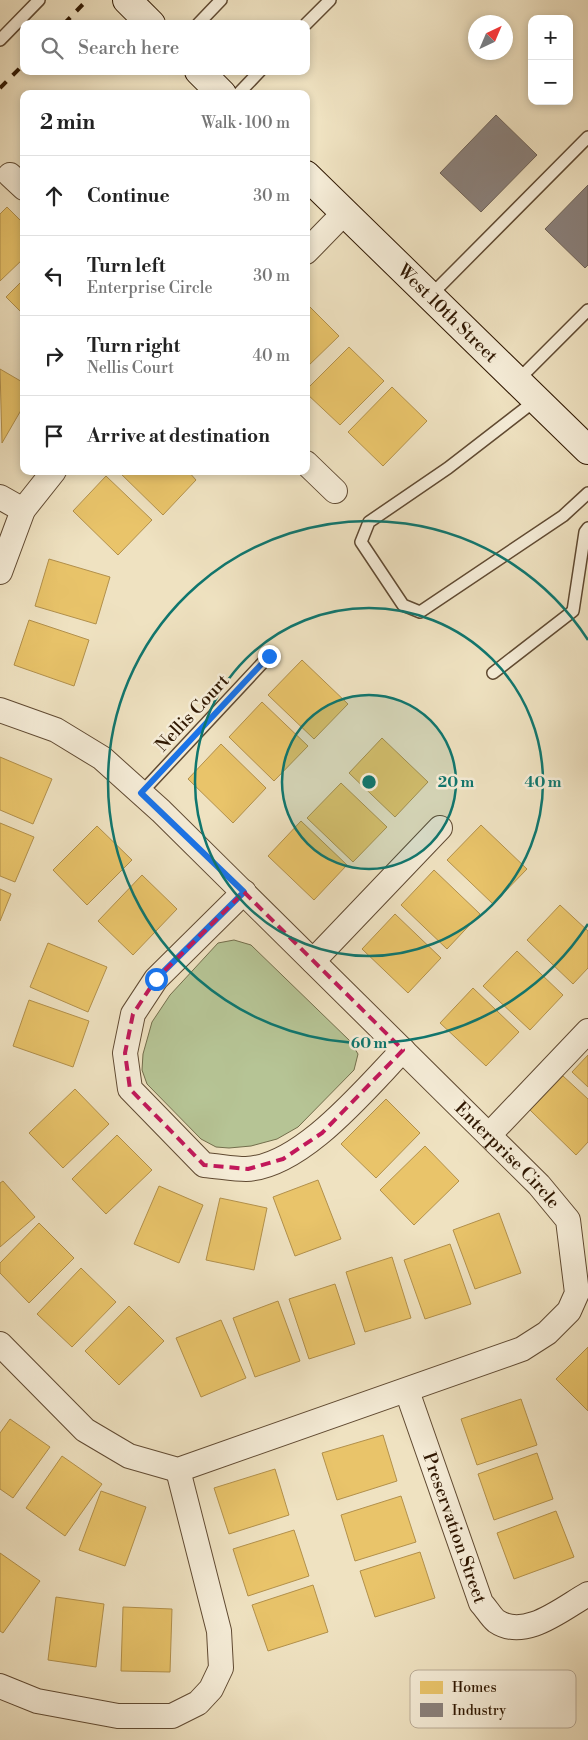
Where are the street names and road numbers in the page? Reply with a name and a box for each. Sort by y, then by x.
street label: West 10th Street [392,259,503,368]
street label: Nellis Court [151,669,235,757]
street label: Enterprise Circle [450,1097,565,1214]
street label: Preservation Street [417,1450,491,1607]

